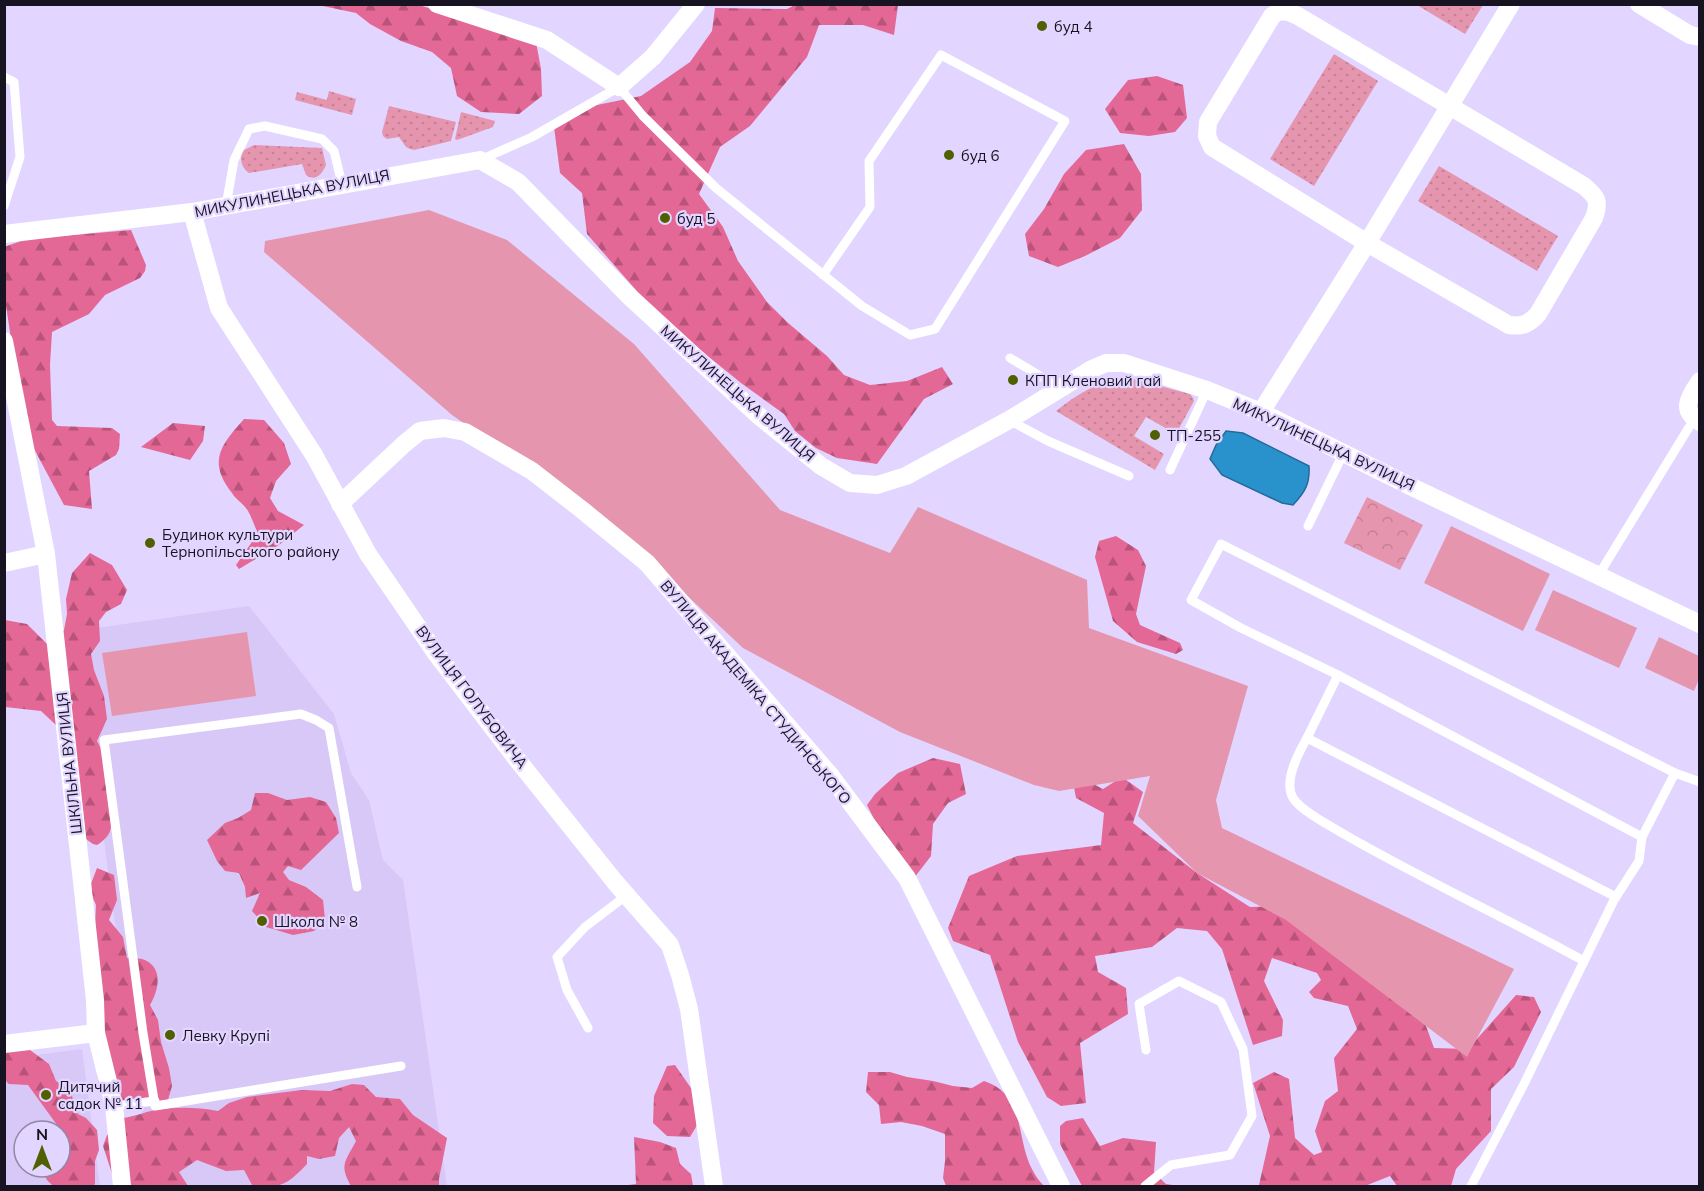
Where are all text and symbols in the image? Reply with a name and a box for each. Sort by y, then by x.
place label: буд 4 [1054,17,1093,36]
marker: буд 4 [1035,19,1049,33]
place label: буд 6 [961,146,1000,165]
marker: буд 6 [942,148,956,162]
street label: МИКУЛИНЕЦЬКА ВУЛИЦЯ [193,165,391,221]
place label: буд 5 [677,209,716,228]
marker: буд 5 [658,211,672,225]
street label: МИКУЛИНЕЦЬКА ВУЛИЦЯ [657,321,819,465]
place label: КПП Кленовий гай [1025,371,1161,390]
marker: КПП Кленовий гай [1006,373,1020,387]
street label: МИКУЛИНЕЦЬКА ВУЛИЦЯ [1230,393,1418,495]
place label: ТП-255 [1167,426,1221,445]
marker: ТП-255 [1148,428,1162,442]
place label: Будинок культури Тернопільського району [162,525,340,561]
marker: Будинок культури Тернопільського району [143,536,157,550]
street label: ВУЛИЦЯ АКАДЕМІКА СТУДИНСЬКОГО [657,576,855,808]
street label: ВУЛИЦЯ ГОЛУБОВИЧА [412,622,532,772]
street label: ШКІЛЬНА ВУЛИЦЯ [52,691,86,835]
place label: Школа № 8 [274,912,358,931]
marker: Школа № 8 [255,914,269,928]
place label: Левку Крупі [182,1026,270,1045]
marker: Левку Крупі [163,1028,177,1042]
place label: Дитячий садок № 11 [58,1077,143,1113]
marker: Дитячий садок № 11 [39,1088,53,1102]
north arrow [12,1119,72,1179]
text: N [36,1124,48,1144]

